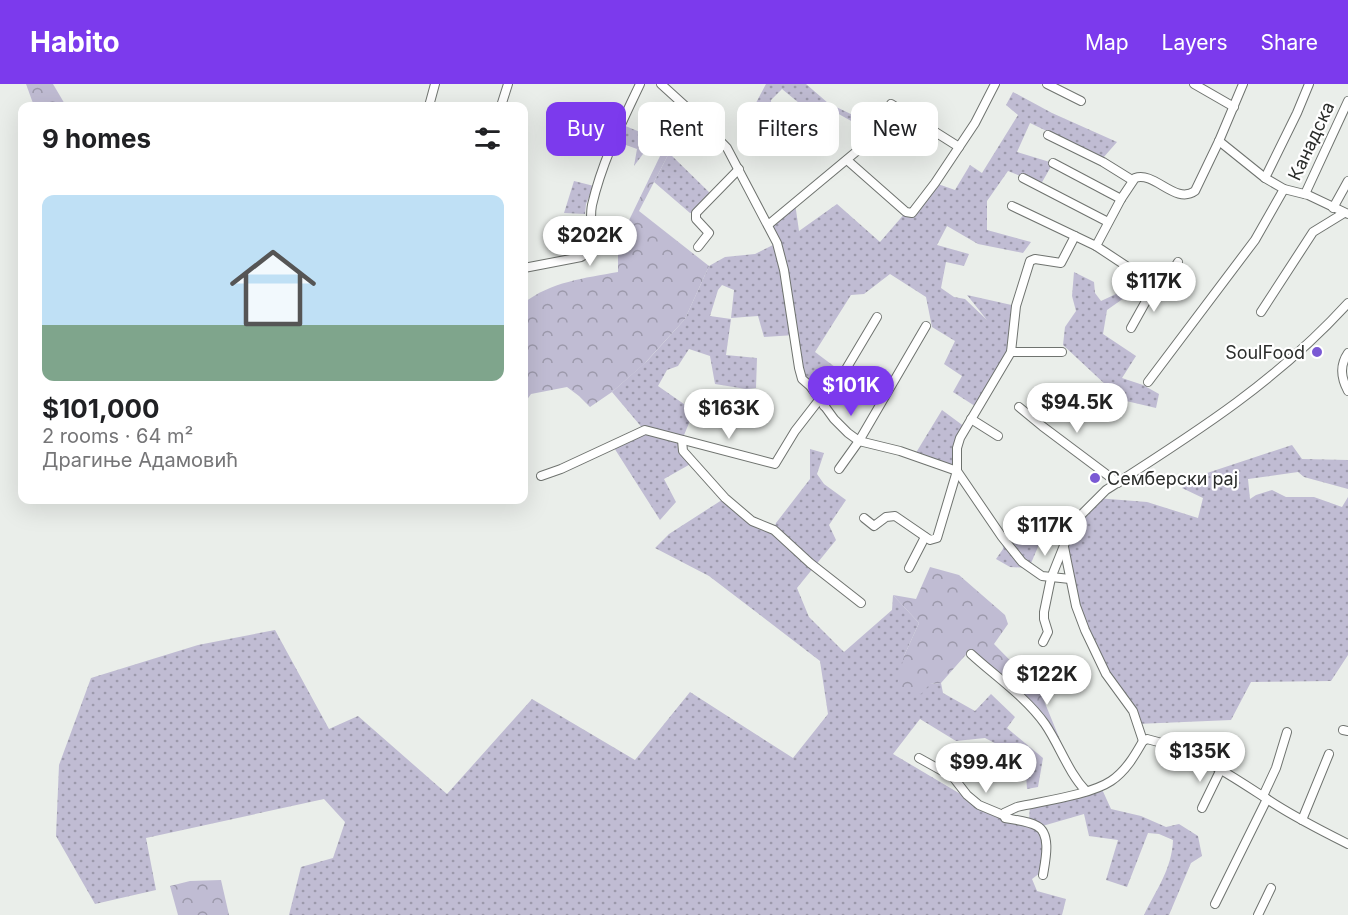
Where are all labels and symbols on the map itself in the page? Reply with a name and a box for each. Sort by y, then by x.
street label: Канадска [1284,98,1338,184]
pin: $202K [548,216,632,267]
pin: $117K [1112,262,1196,313]
place label: SoulFood [1225,342,1305,363]
marker: SoulFood [1310,345,1324,359]
pin: $101K [809,366,893,417]
pin: $94.5K [1028,383,1126,434]
pin: $163K [687,389,771,440]
place label: Семберски рај [1107,468,1238,489]
marker: Семберски рај [1088,471,1102,485]
pin: $117K [1003,506,1087,557]
pin: $122K [1005,655,1089,706]
pin: $135K [1158,732,1242,783]
pin: $99.4K [937,743,1035,794]

